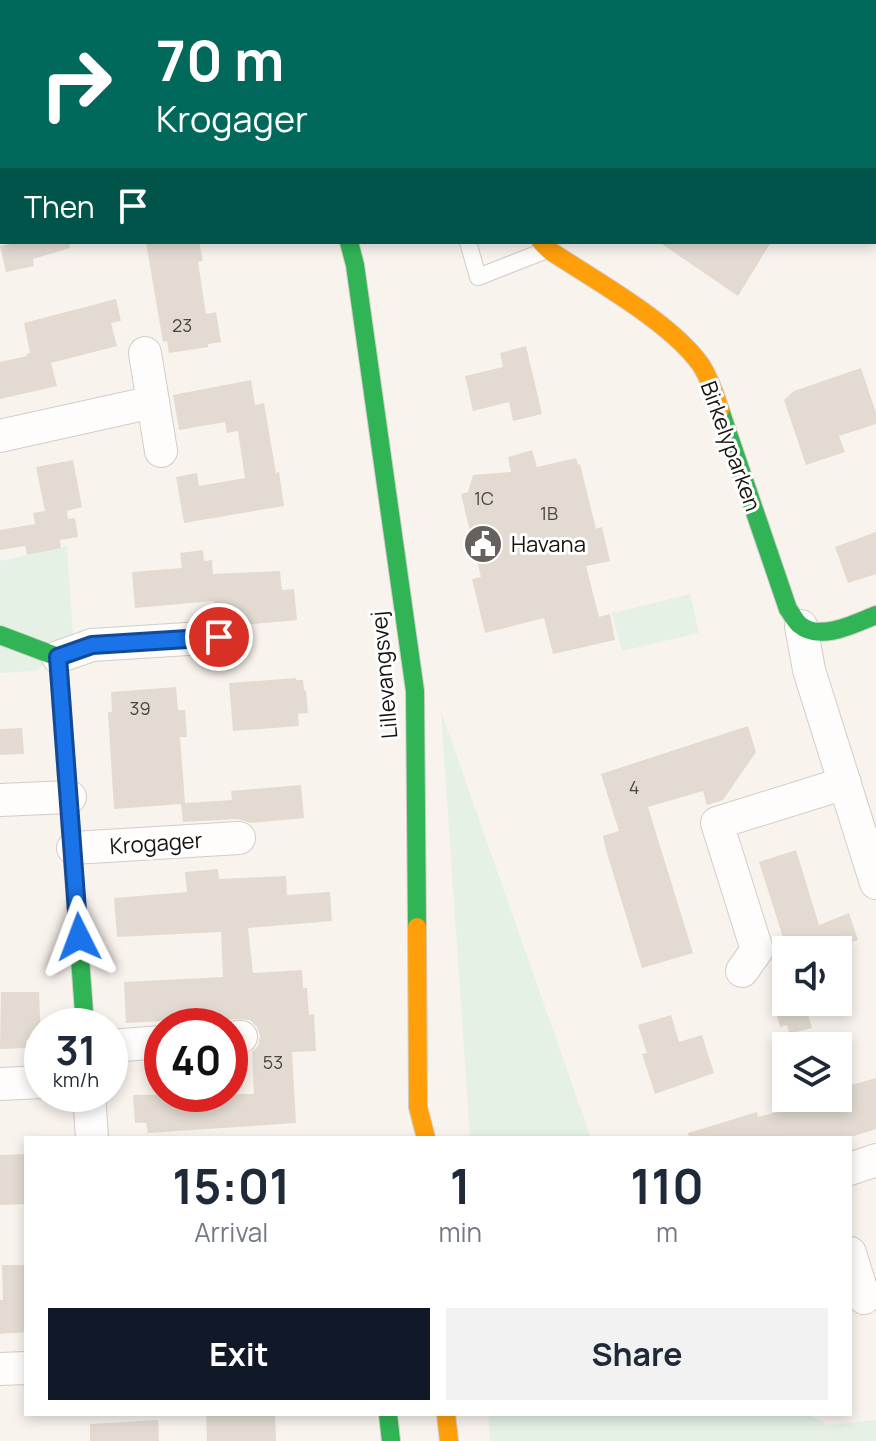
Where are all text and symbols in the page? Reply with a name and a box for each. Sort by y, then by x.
text: 70 m [156,21,284,98]
icon: right [24,32,128,136]
text: Krogager [156,94,308,143]
icon: arrive [111,184,155,228]
text: Then [24,186,95,227]
house number: 23 [172,313,192,337]
street label: Birkelyparken [694,377,768,515]
house number: 1C [474,486,494,510]
house number: 1B [540,501,558,525]
public building icon: Havana [462,523,504,565]
place label: Havana [511,529,586,559]
pin [185,603,253,671]
street label: Lillevangsvej [363,610,405,740]
icon: arrive [197,615,241,659]
house number: 39 [129,696,151,720]
house number: 4 [629,775,639,799]
street label: Krogager [109,825,203,861]
position arrow [37,895,121,979]
map controls [772,936,852,1112]
button: sound [772,936,852,1016]
speed limit sign: 40 [144,1008,248,1112]
text: 31 [56,1022,96,1077]
button: layers [772,1032,852,1112]
house number: 53 [263,1050,283,1074]
text: km/h [53,1066,99,1093]
text: 15:01 [172,1153,290,1218]
text: 1 [450,1153,471,1218]
text: 110 [630,1153,704,1218]
text: Arrival [194,1214,268,1250]
text: min [438,1214,482,1250]
text: m [656,1214,678,1250]
button: Exit [48,1308,430,1400]
button: Share [446,1308,828,1400]

